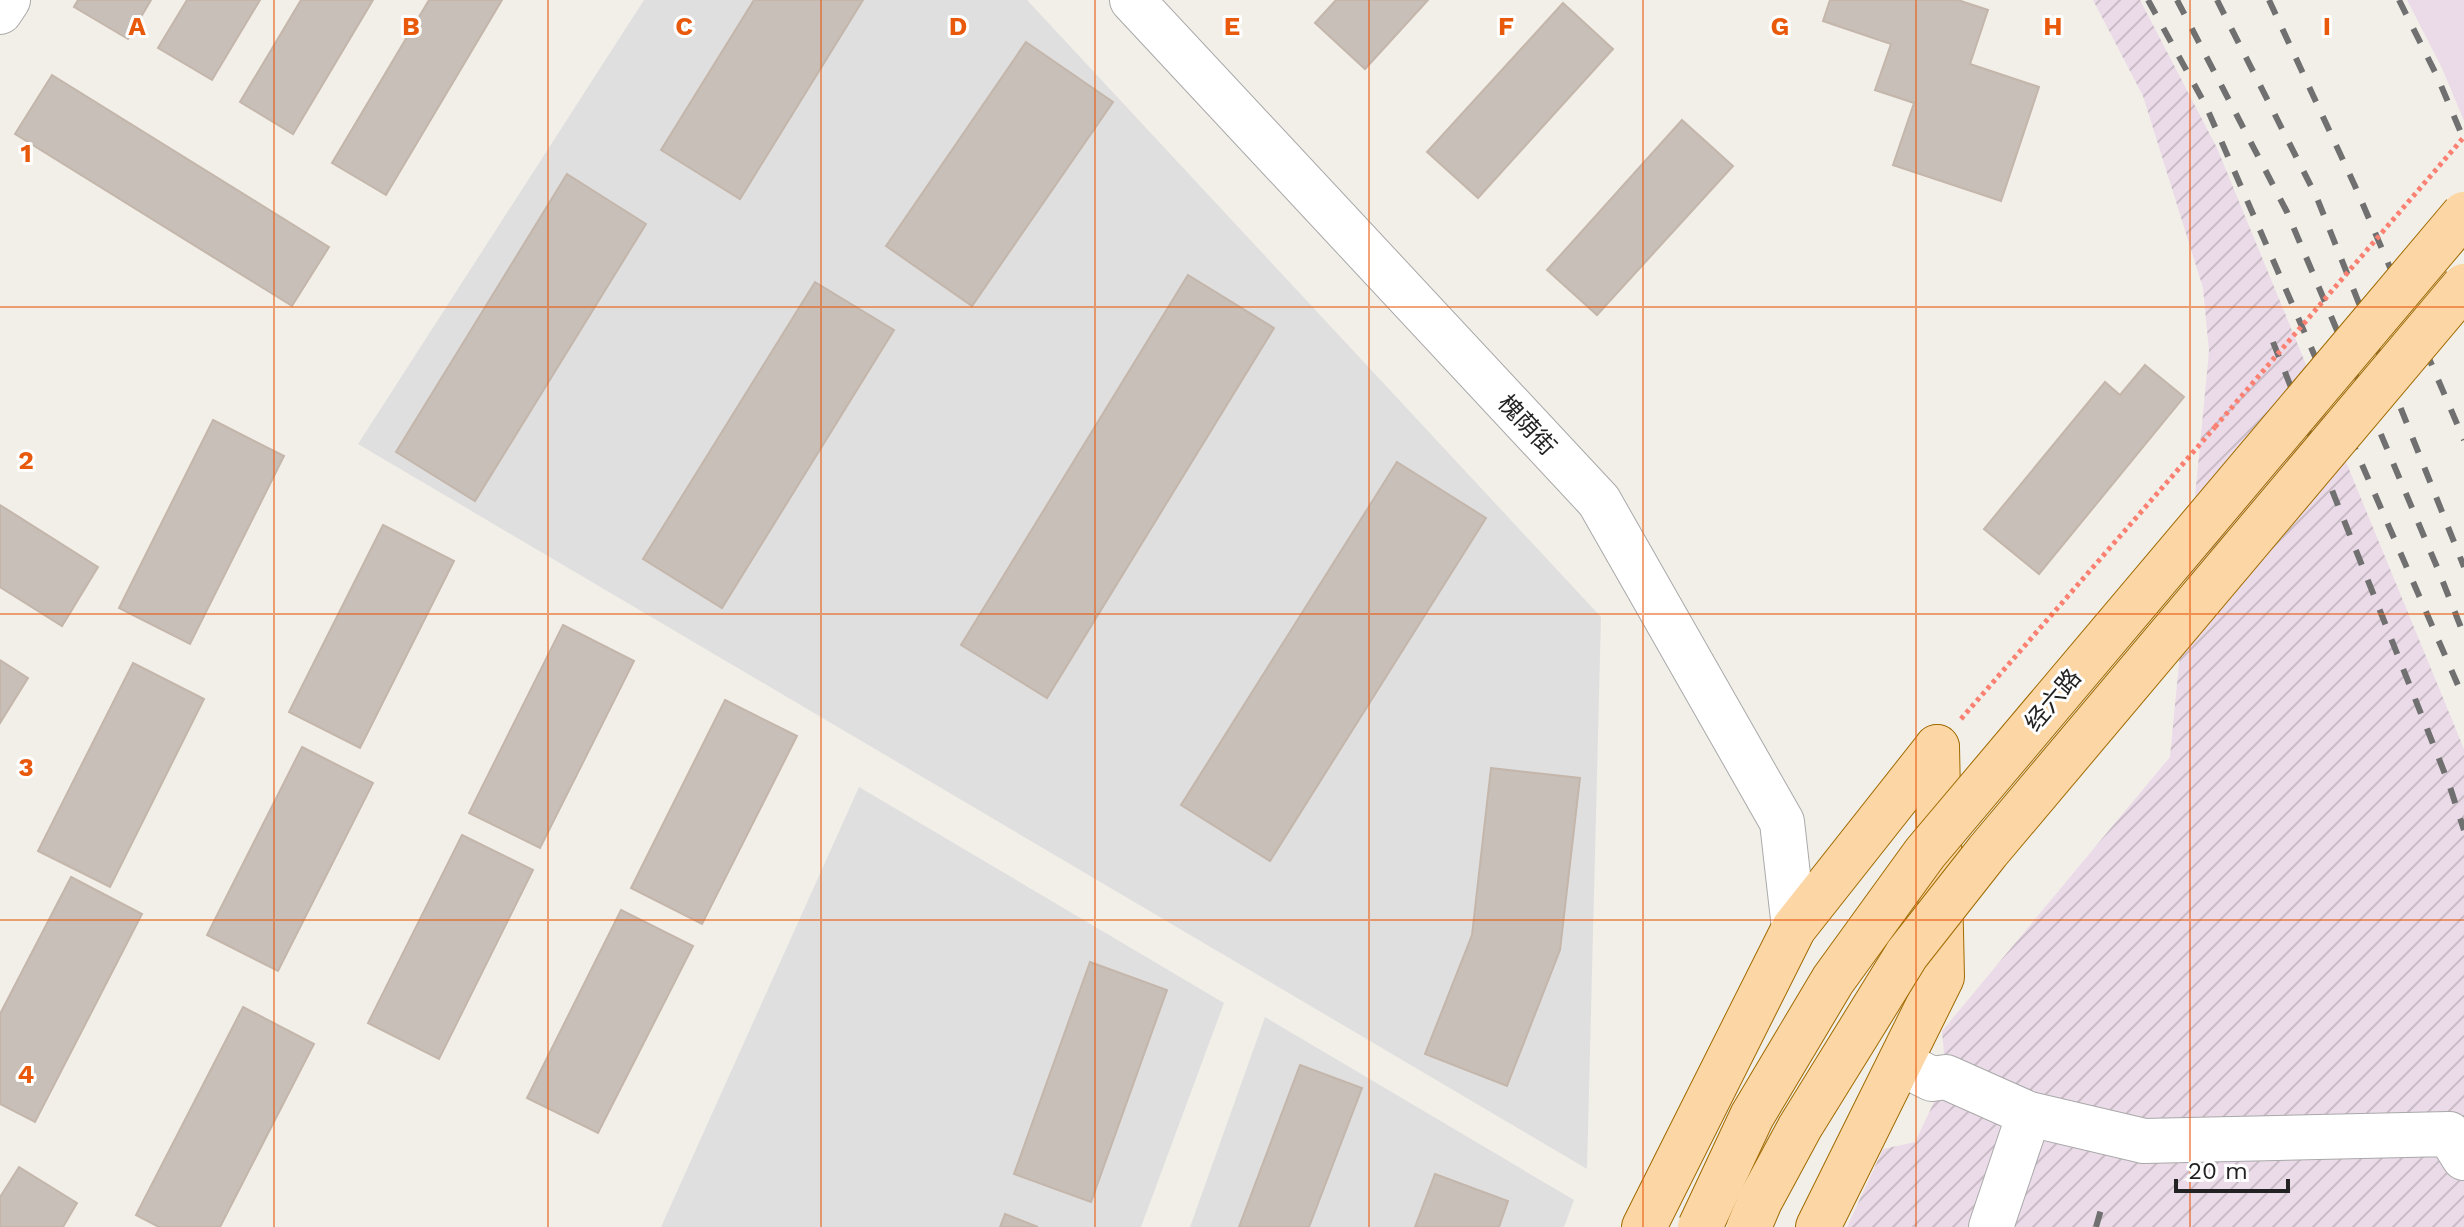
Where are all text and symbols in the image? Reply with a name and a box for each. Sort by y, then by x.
text: A [128,11,146,41]
text: B [402,11,420,41]
text: C [675,11,693,41]
text: D [949,11,967,41]
text: E [1224,11,1240,41]
text: F [1498,11,1514,41]
text: G [1771,11,1789,41]
text: H [2043,11,2063,41]
text: I [2323,11,2331,41]
text: 1 [20,138,32,168]
street label: 槐荫街 [1492,389,1562,461]
text: 2 [18,445,34,475]
street label: 经六路 [2019,663,2087,737]
text: 3 [18,752,34,782]
text: 4 [18,1059,35,1089]
scale bar [2176,1143,2288,1193]
text: 20 m [2188,1157,2248,1185]

